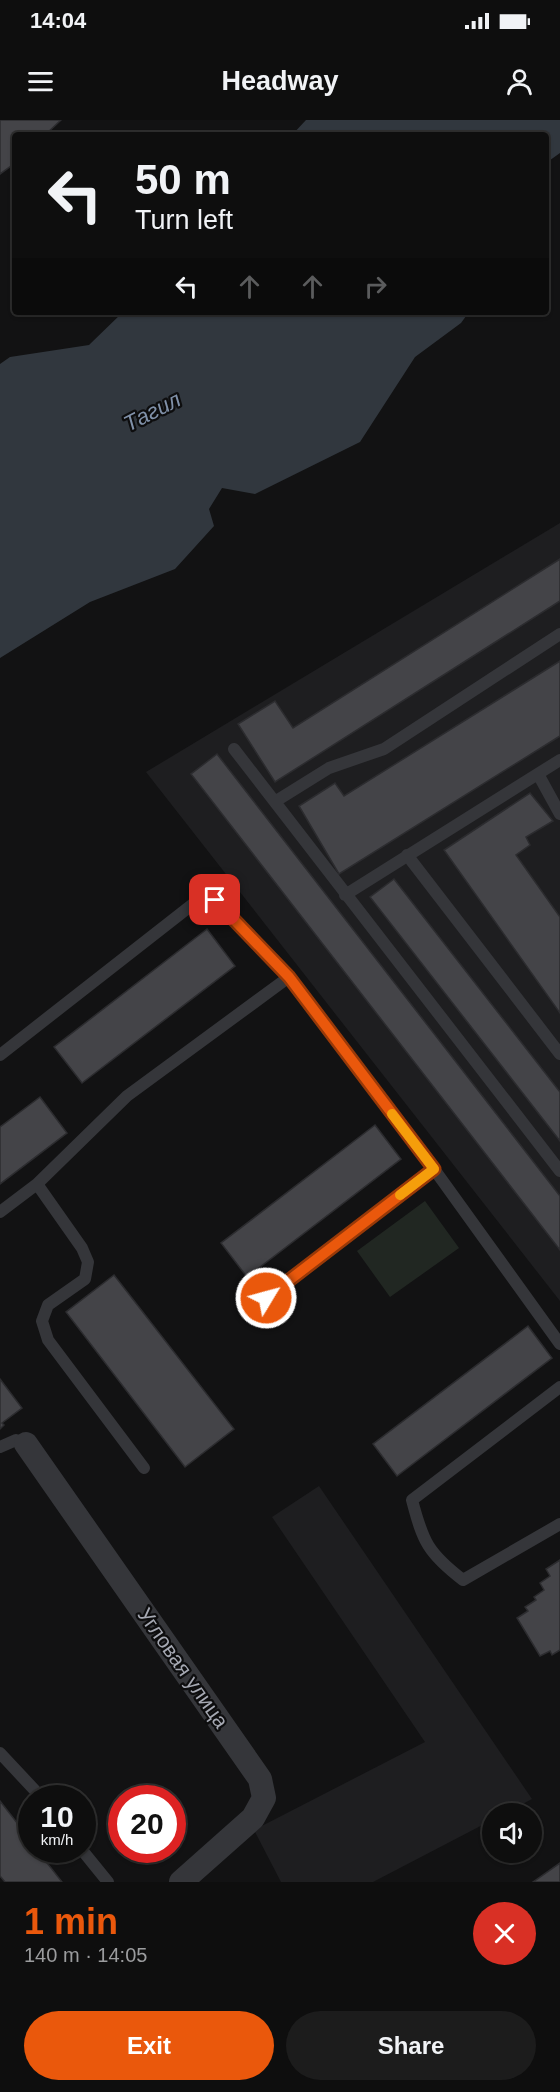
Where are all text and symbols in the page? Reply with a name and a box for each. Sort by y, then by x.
text: 14:04 [30,8,86,33]
icon: menu [24,65,57,98]
icon: person [503,65,536,98]
text: Headway [221,66,339,96]
icon: left [36,156,114,234]
text: 50 m [135,156,231,203]
text: Turn left [135,205,233,235]
icon: left [170,270,203,303]
icon: ahead [233,270,266,303]
icon: ahead [296,270,329,303]
icon: right [359,270,392,303]
water label: Тагил [120,387,185,436]
pin [189,874,240,925]
icon: arrive [198,883,231,916]
position arrow [234,1266,298,1330]
street label: Угловая улица [133,1603,234,1732]
speed limit sign: 20 [108,1785,186,1863]
text: 10 [40,1800,74,1833]
map controls [482,1803,542,1863]
button: sound [482,1803,542,1863]
text: km/h [41,1831,73,1848]
text: 1 min [24,1901,118,1942]
button: close [473,1902,536,1965]
text: 140 m · 14:05 [24,1944,147,1966]
button: Exit [24,2011,274,2080]
button: Share [286,2011,536,2080]

